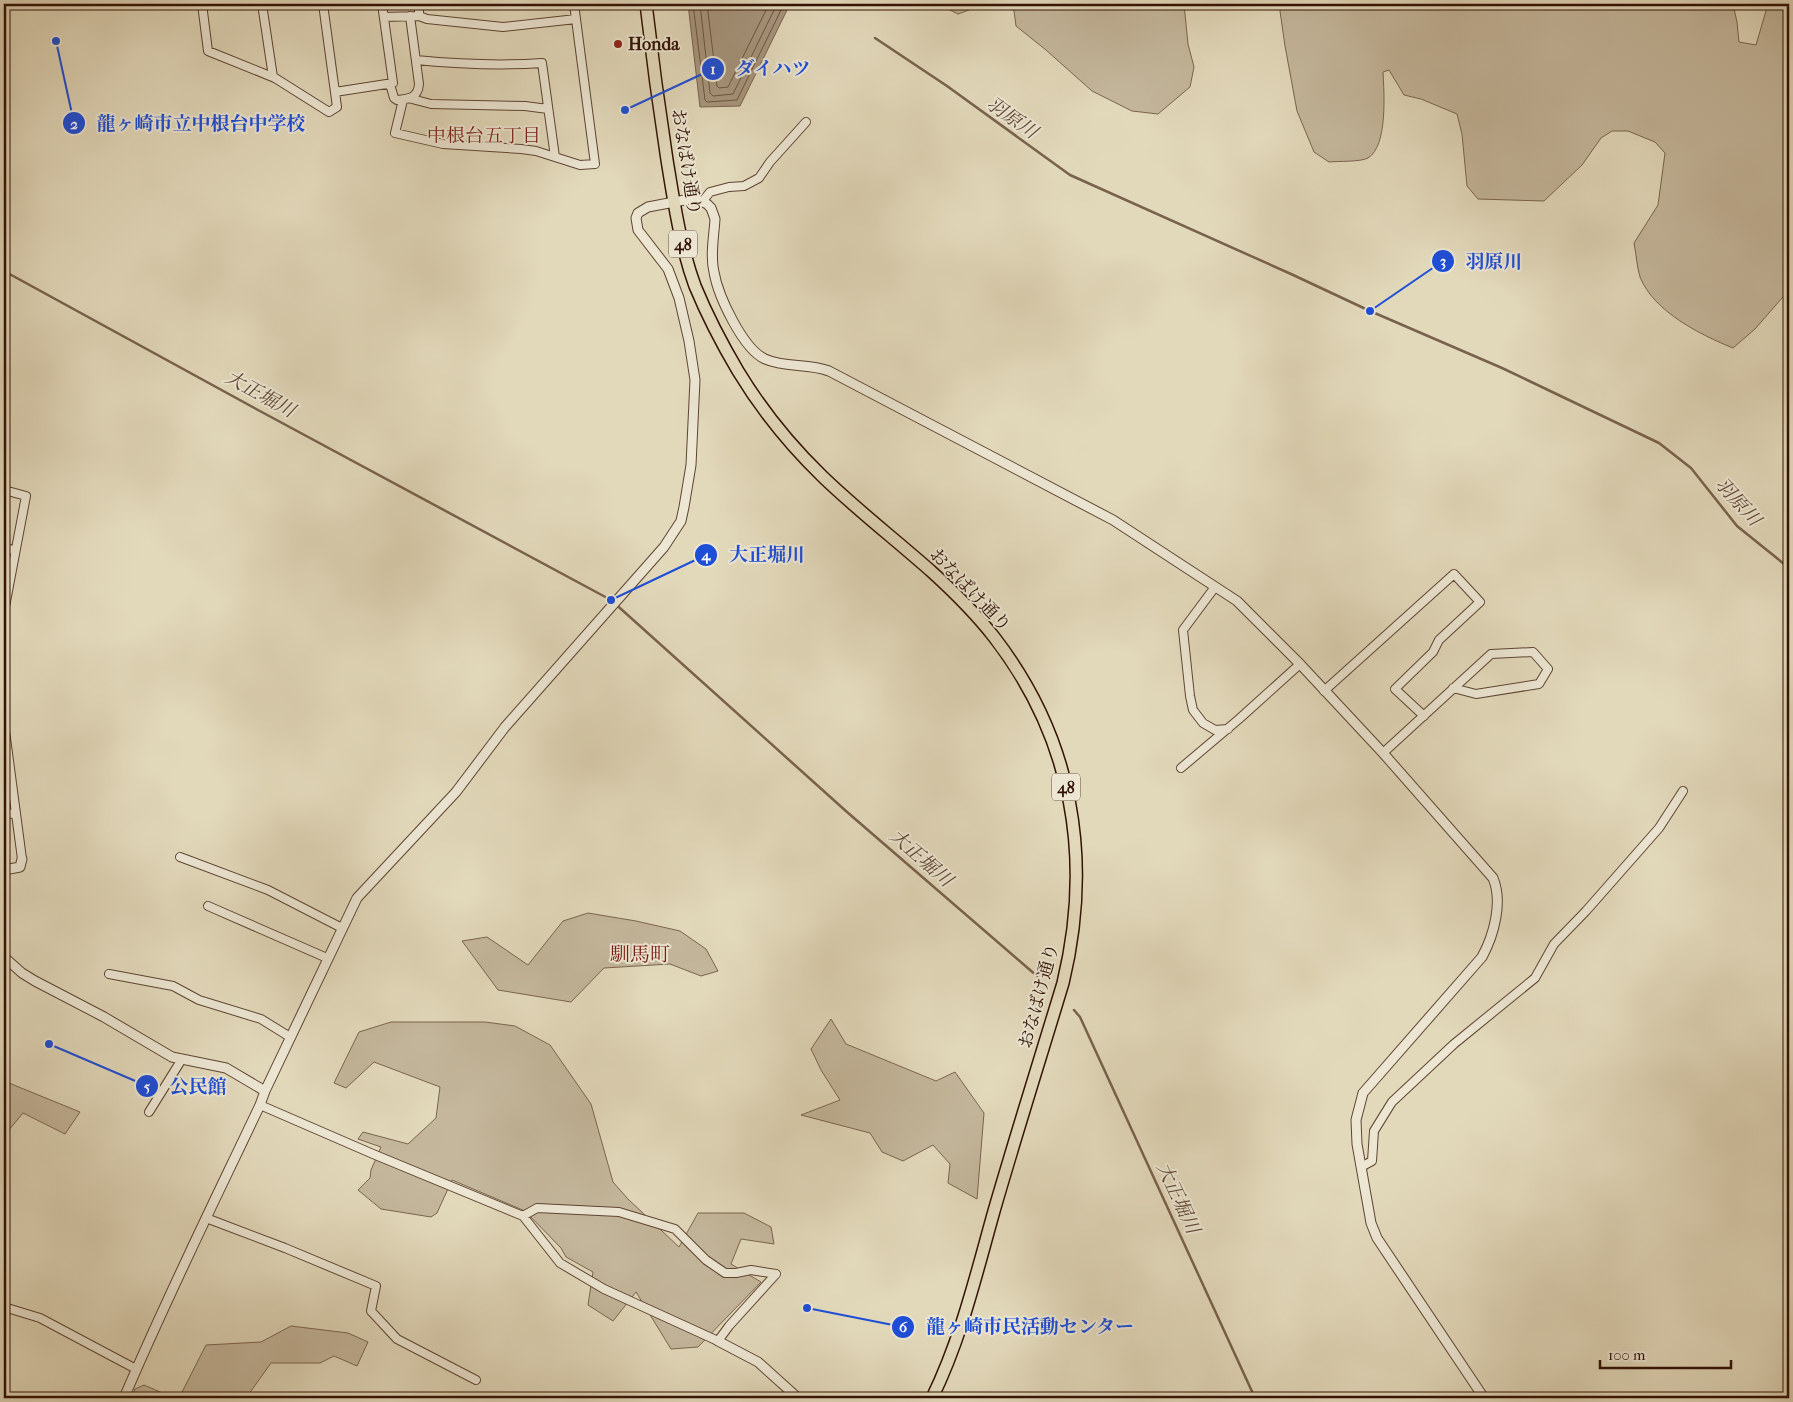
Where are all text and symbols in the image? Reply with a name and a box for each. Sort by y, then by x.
place label: Honda [628,34,680,55]
marker: Honda [612,38,624,50]
callout: ダイハツ [700,52,821,86]
text: ダイハツ [735,58,811,80]
text: 1 [710,60,716,78]
water label: 羽原川 [982,93,1043,145]
callout: 龍ヶ崎市立中根台中学校 [61,106,315,140]
street label: おなばけ通り [667,107,705,217]
text: 龍ヶ崎市立中根台中学校 [96,113,306,135]
text: 2 [70,115,78,133]
district label: 中根台五丁目 [427,125,541,147]
road number: 48 [669,230,697,258]
callout: 羽原川 [1431,244,1533,278]
text: 羽原川 [1465,251,1523,273]
text: 3 [1440,252,1446,270]
water label: 大正堀川 [221,366,300,423]
water label: 羽原川 [1711,473,1767,532]
callout: 大正堀川 [694,538,815,572]
text: 大正堀川 [729,544,805,566]
street label: おなばけ通り [925,544,1015,636]
text: 4 [701,546,712,564]
road number: 48 [1052,774,1080,800]
water label: 大正堀川 [885,825,958,893]
street label: おなばけ通り [1015,941,1063,1051]
district label: 馴馬町 [610,943,670,966]
callout: 公民館 [134,1069,236,1103]
text: 公民館 [169,1076,227,1098]
text: 5 [144,1077,151,1095]
water label: 大正堀川 [1152,1159,1205,1239]
callout: 龍ヶ崎市民活動センター [891,1310,1145,1344]
text: 龍ヶ崎市民活動センター [926,1316,1134,1338]
text: 6 [899,1318,908,1336]
scale bar [1600,1337,1732,1369]
text: 100 m [1608,1346,1646,1364]

